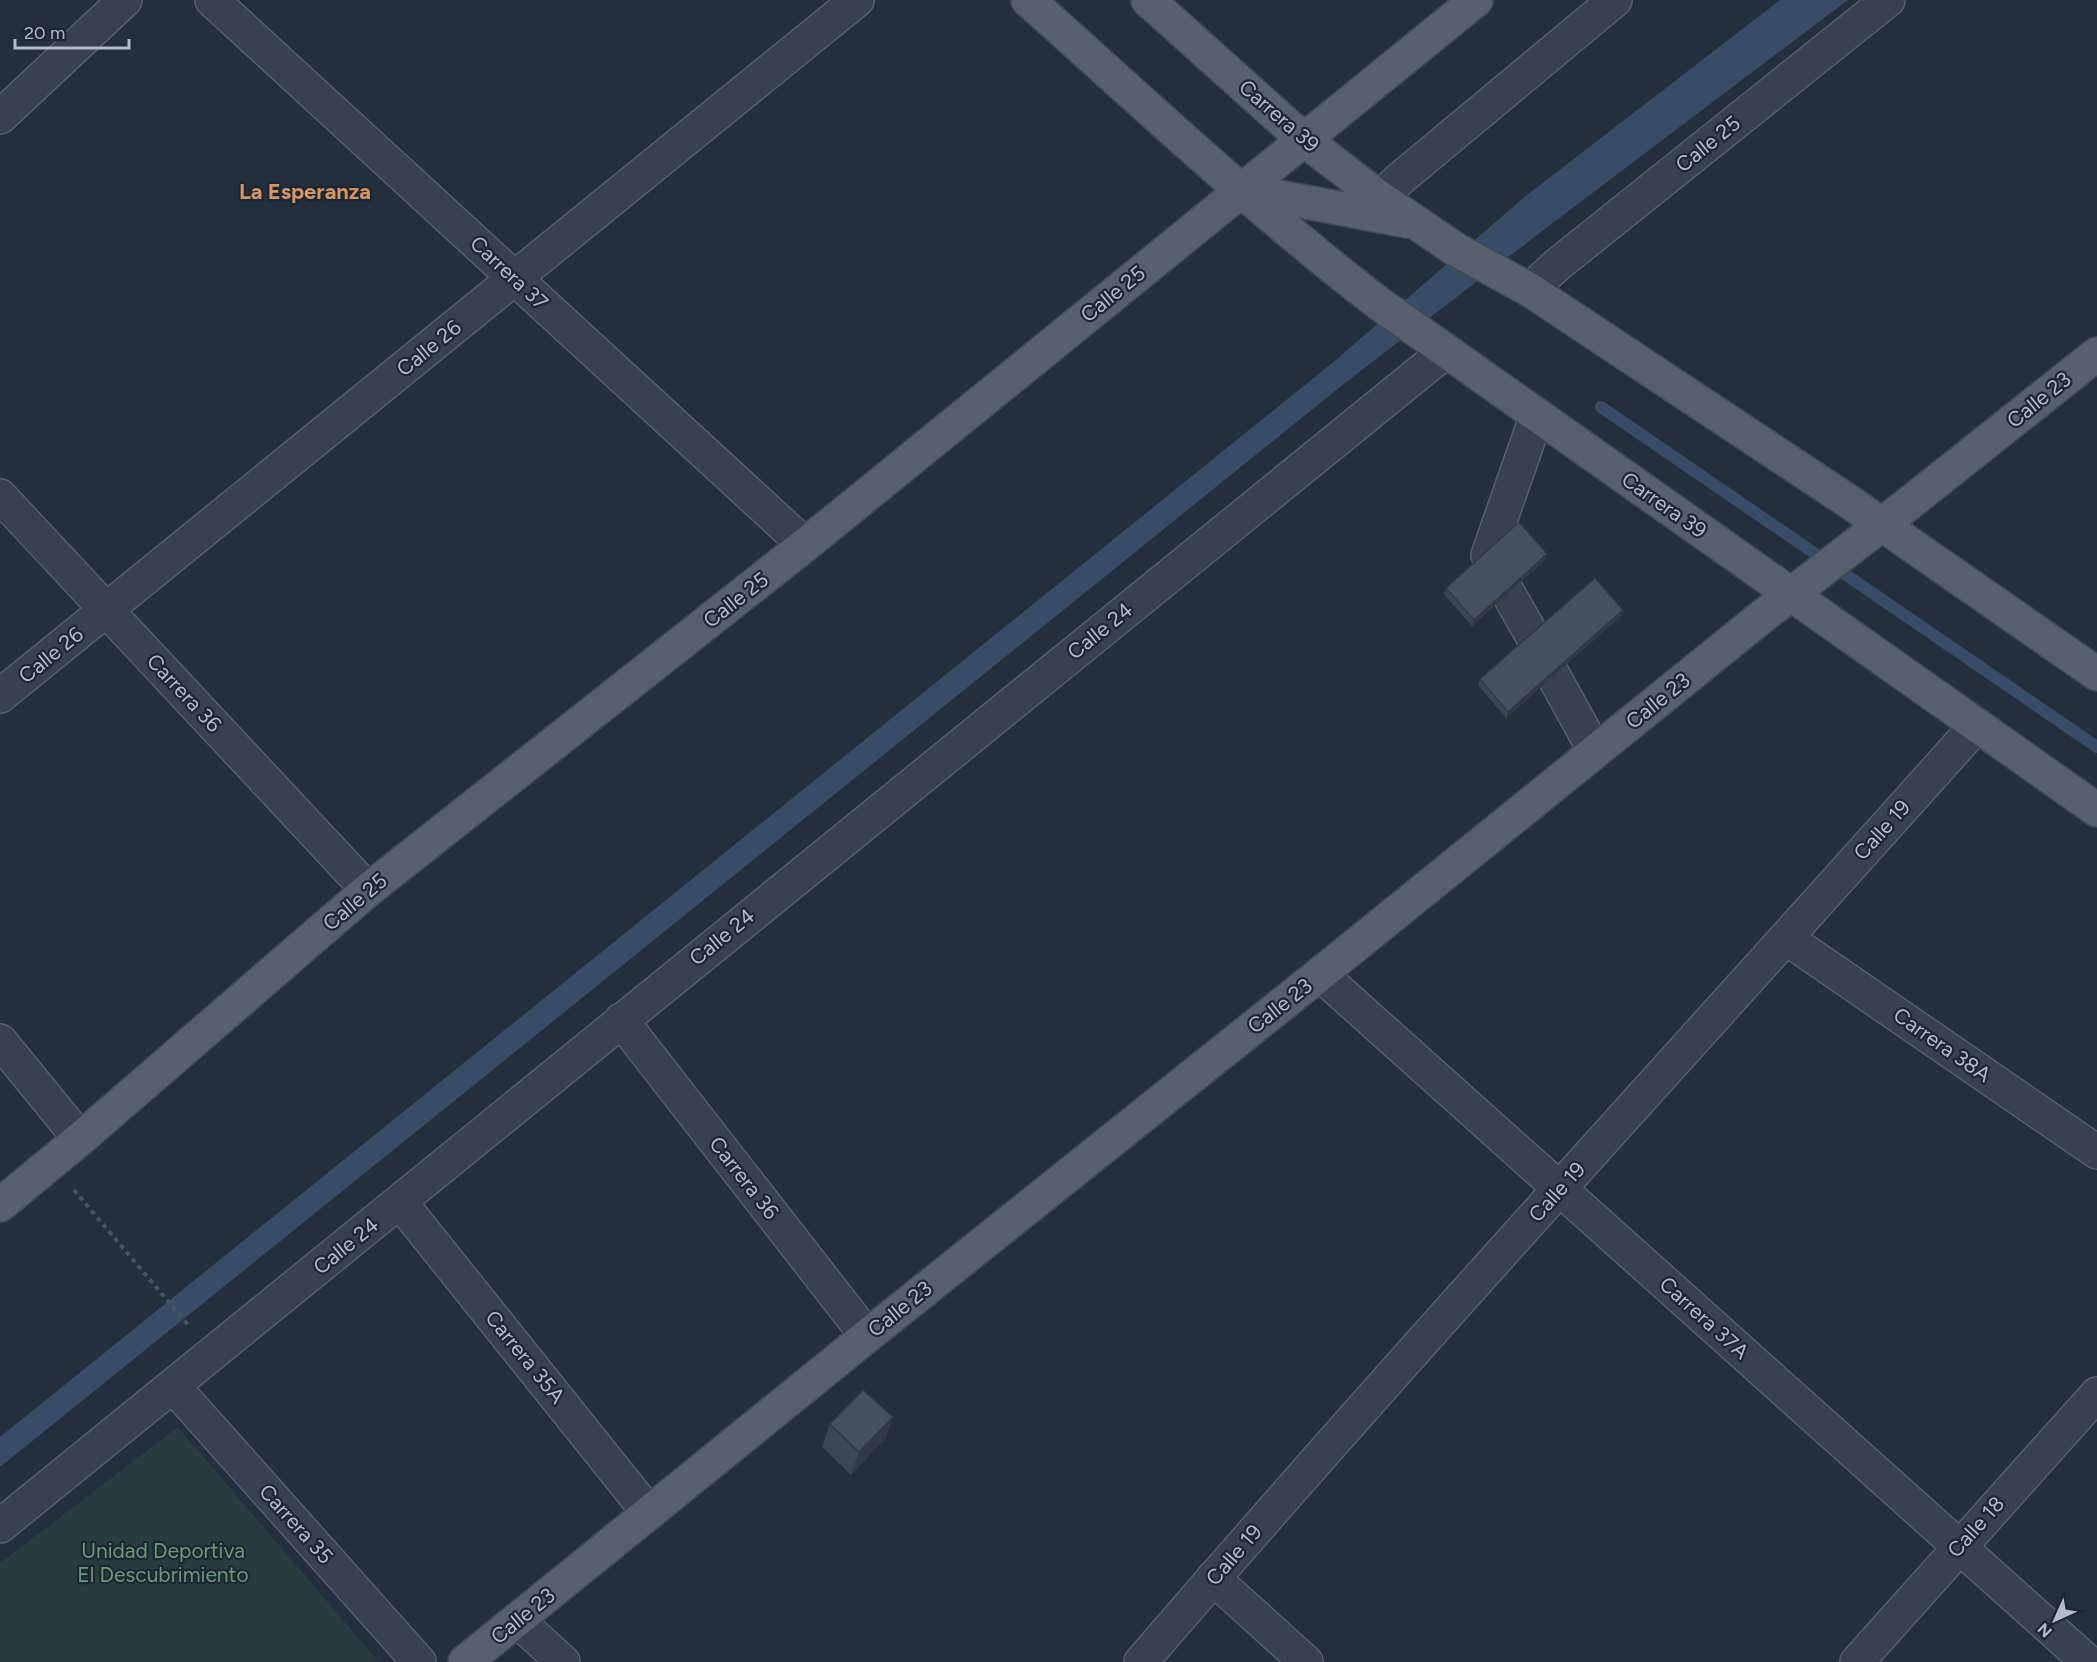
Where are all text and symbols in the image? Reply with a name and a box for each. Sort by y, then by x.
scale bar [15,12,129,50]
text: 20 m [24,22,65,44]
street label: Carrera 39 [1234,74,1324,157]
street label: Calle 25 [1670,110,1745,177]
district label: La Esperanza [239,178,371,205]
street label: Carrera 37 [465,230,553,315]
street label: Calle 25 [1075,260,1150,327]
street label: Calle 26 [392,314,466,381]
street label: Calle 23 [2002,366,2076,433]
street label: Carrera 39 [1617,466,1712,543]
street label: Calle 25 [698,566,773,633]
street label: Calle 24 [1062,597,1137,664]
street label: Calle 26 [14,621,88,688]
street label: Carrera 36 [142,648,227,737]
street label: Calle 23 [1621,667,1695,734]
street label: Calle 19 [1848,794,1915,865]
street label: Calle 25 [318,868,392,935]
street label: Calle 24 [684,903,759,970]
street label: Calle 23 [1242,973,1317,1039]
street label: Carrera 38A [1889,1002,1996,1087]
street label: Carrera 36 [704,1131,784,1224]
street label: Calle 19 [1523,1156,1590,1227]
street label: Calle 24 [308,1212,383,1279]
street label: Carrera 37A [1655,1271,1754,1364]
street label: Calle 23 [863,1275,937,1342]
street label: Carrera 35A [480,1305,570,1408]
street label: Carrera 35 [254,1479,338,1568]
street label: Calle 18 [1942,1491,2009,1562]
street label: Calle 19 [1200,1519,1267,1590]
park label: Unidad Deportiva El Descubrimiento [77,1538,249,1587]
street label: Calle 23 [486,1582,560,1649]
north arrow [2025,1590,2085,1650]
text: N [2034,1619,2056,1641]

